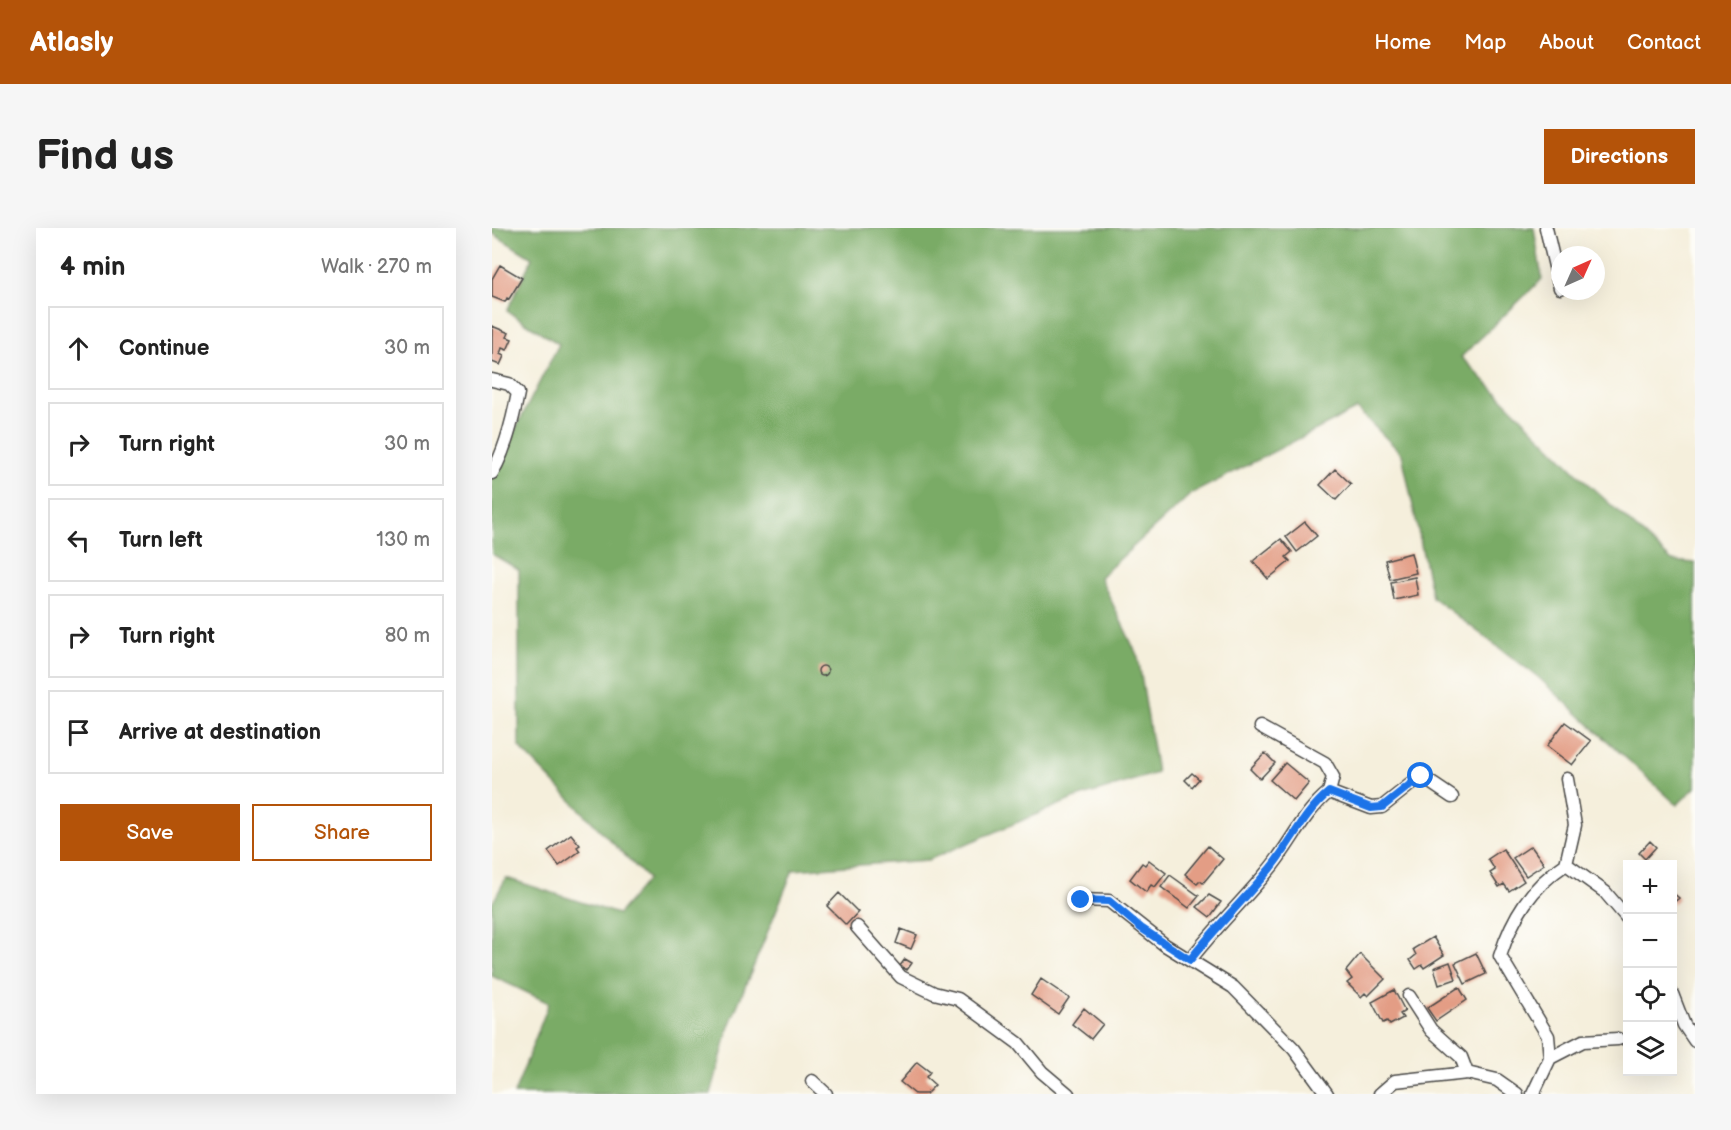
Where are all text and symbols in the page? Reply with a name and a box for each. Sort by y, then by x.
text: Atlasly [30,26,113,59]
text: Home [1374,30,1431,55]
text: Map [1464,30,1506,55]
text: About [1539,30,1594,55]
text: Contact [1627,30,1701,55]
button: Directions [1544,129,1695,184]
text: Find us [36,131,174,182]
north arrow [1551,246,1605,300]
text: 4 min [60,252,125,283]
text: Walk · 270 m [321,255,432,279]
icon: ahead [62,332,95,365]
text: Continue [119,335,209,362]
text: 30 m [384,336,430,360]
icon: right [62,428,95,461]
text: Turn right [119,431,215,458]
text: 30 m [384,432,430,456]
icon: left [62,524,95,557]
text: Turn left [119,527,203,554]
text: 130 m [376,528,430,552]
icon: right [62,620,95,653]
text: Turn right [119,623,215,650]
text: 80 m [385,624,430,648]
icon: arrive [62,716,95,749]
text: Arrive at destination [119,719,321,746]
route start [1407,762,1433,788]
button: Save [60,804,240,861]
button: Share [252,804,432,861]
map controls [1623,860,1677,1076]
button: + [1623,860,1677,914]
route end [1067,886,1093,912]
button: − [1623,914,1677,968]
button: locate [1623,968,1677,1022]
button: layers [1623,1022,1677,1076]

